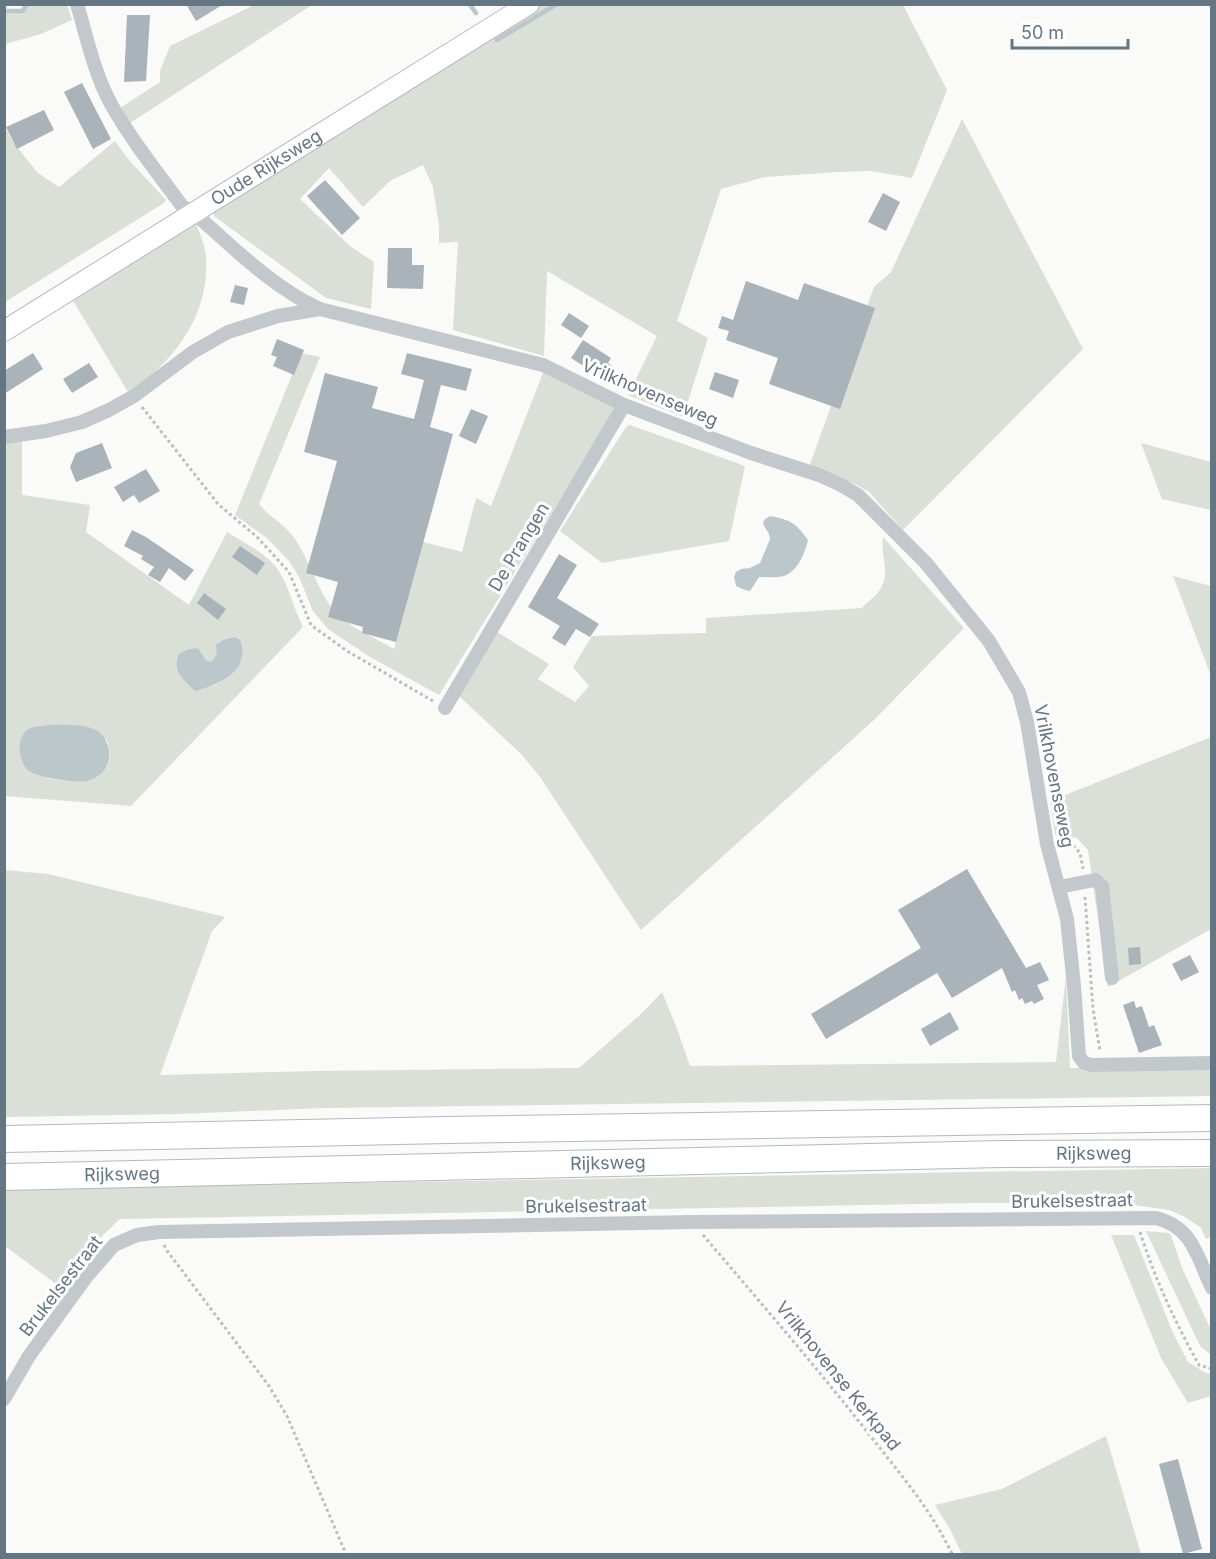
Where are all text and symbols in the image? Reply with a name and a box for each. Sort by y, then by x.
scale bar [1012,12,1128,50]
text: 50 m [1021,22,1064,43]
street label: Oude Rijksweg [207,125,325,210]
street label: Vrilkhovenseweg [579,354,721,431]
street label: De Prangen [484,499,553,595]
street label: Vrilkhovenseweg [1030,702,1079,849]
street label: Rijksweg [1056,1142,1132,1164]
street label: Rijksweg [570,1151,646,1174]
street label: Rijksweg [84,1162,160,1185]
street label: Brukelsestraat [1011,1189,1133,1212]
street label: Brukelsestraat [525,1194,647,1217]
street label: Brukelsestraat [15,1231,106,1340]
street label: Vrilkhovense Kerkpad [772,1297,905,1455]

